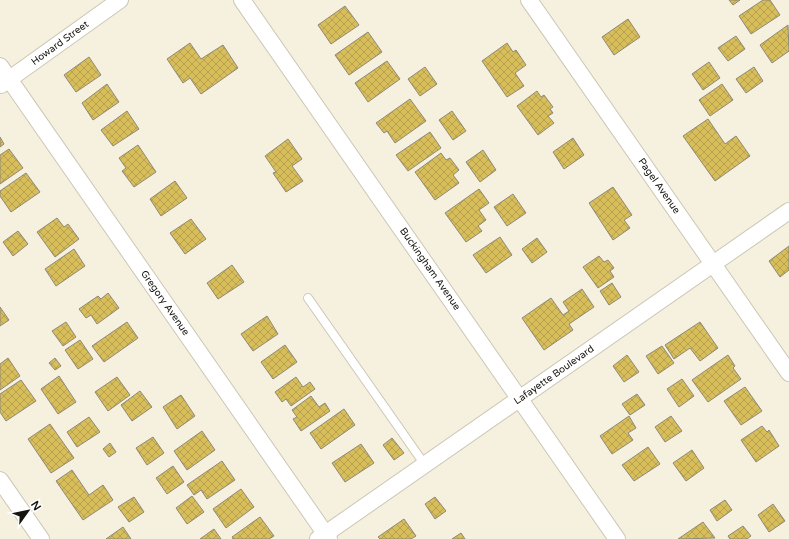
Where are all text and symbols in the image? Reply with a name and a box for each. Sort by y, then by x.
street label: Howard Street [29,18,91,68]
street label: Pagel Avenue [635,156,683,216]
street label: Buckingham Avenue [397,225,463,313]
street label: Gregory Avenue [138,268,192,338]
street label: Lafayette Boulevard [512,343,596,407]
north arrow [8,491,48,531]
text: N [28,499,44,513]

